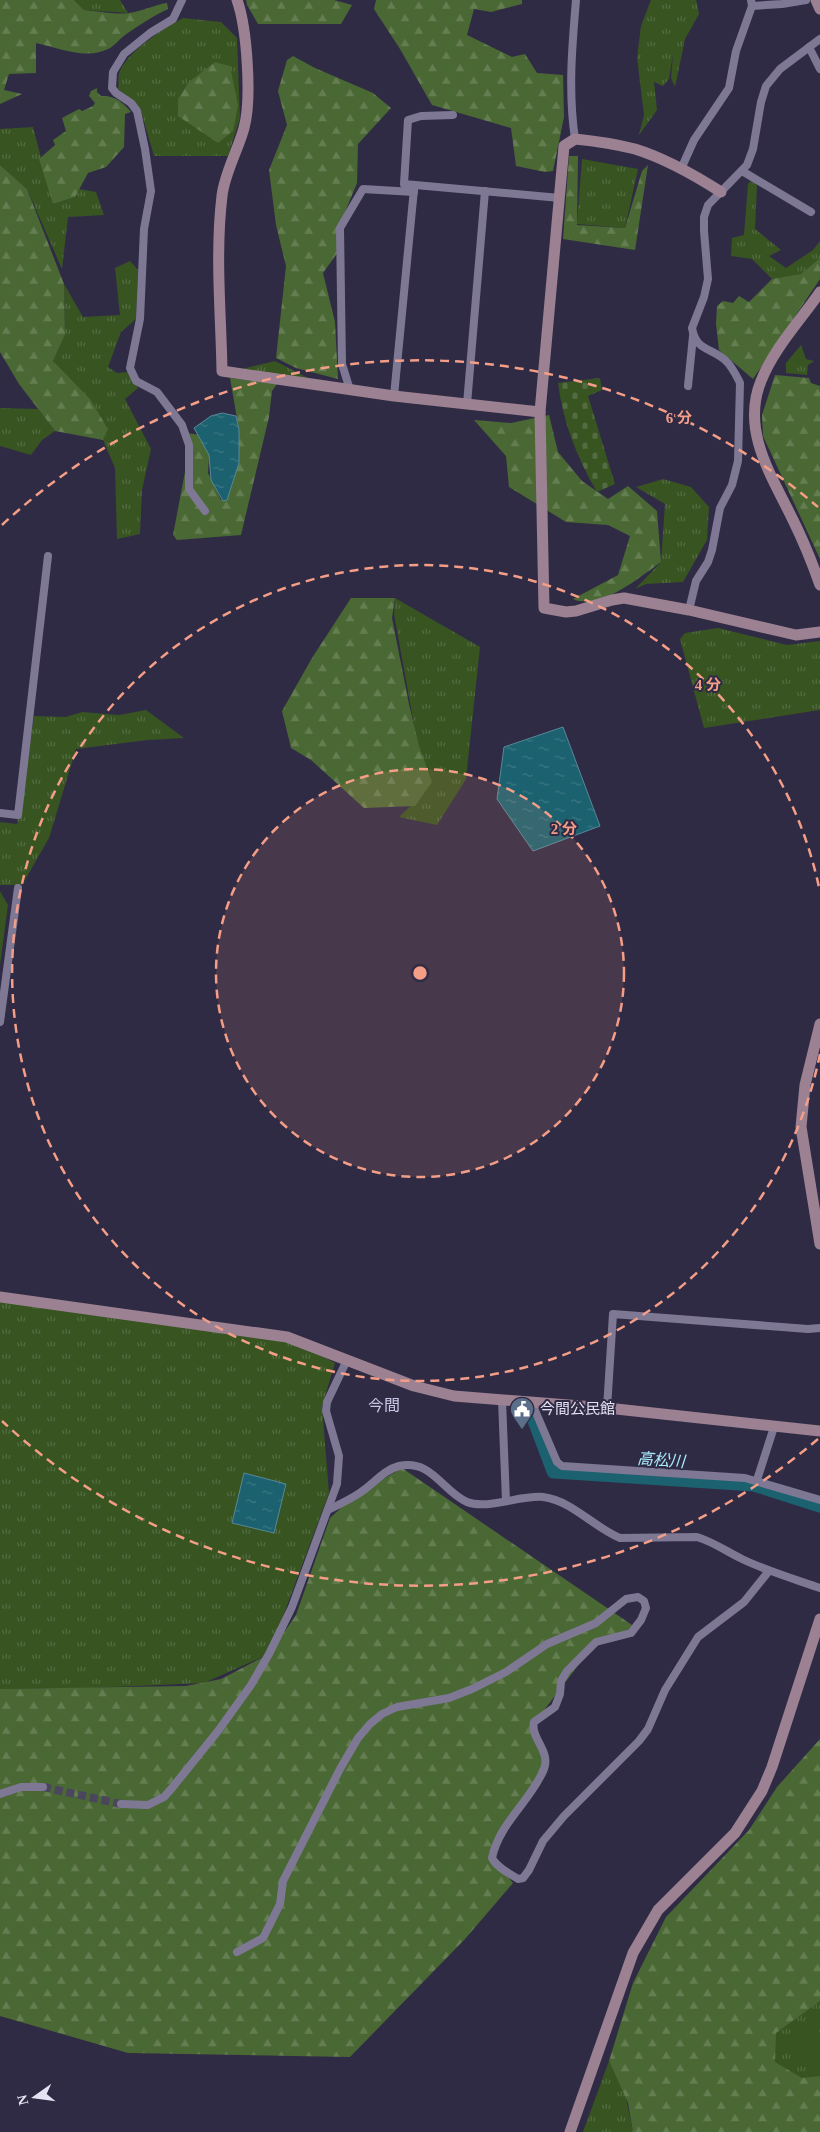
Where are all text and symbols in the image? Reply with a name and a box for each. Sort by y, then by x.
text: 6 分 [666,410,692,426]
text: 4 分 [695,677,721,693]
text: 2 分 [551,821,577,837]
centre of rings [411,964,429,982]
public building icon: 今間公民館 [509,1396,535,1430]
district label: 今間 [368,1397,400,1414]
place label: 今間公民館 [540,1401,615,1417]
water label: 高松川 [636,1450,688,1470]
north arrow [10,2072,60,2122]
text: N [14,2093,31,2107]

